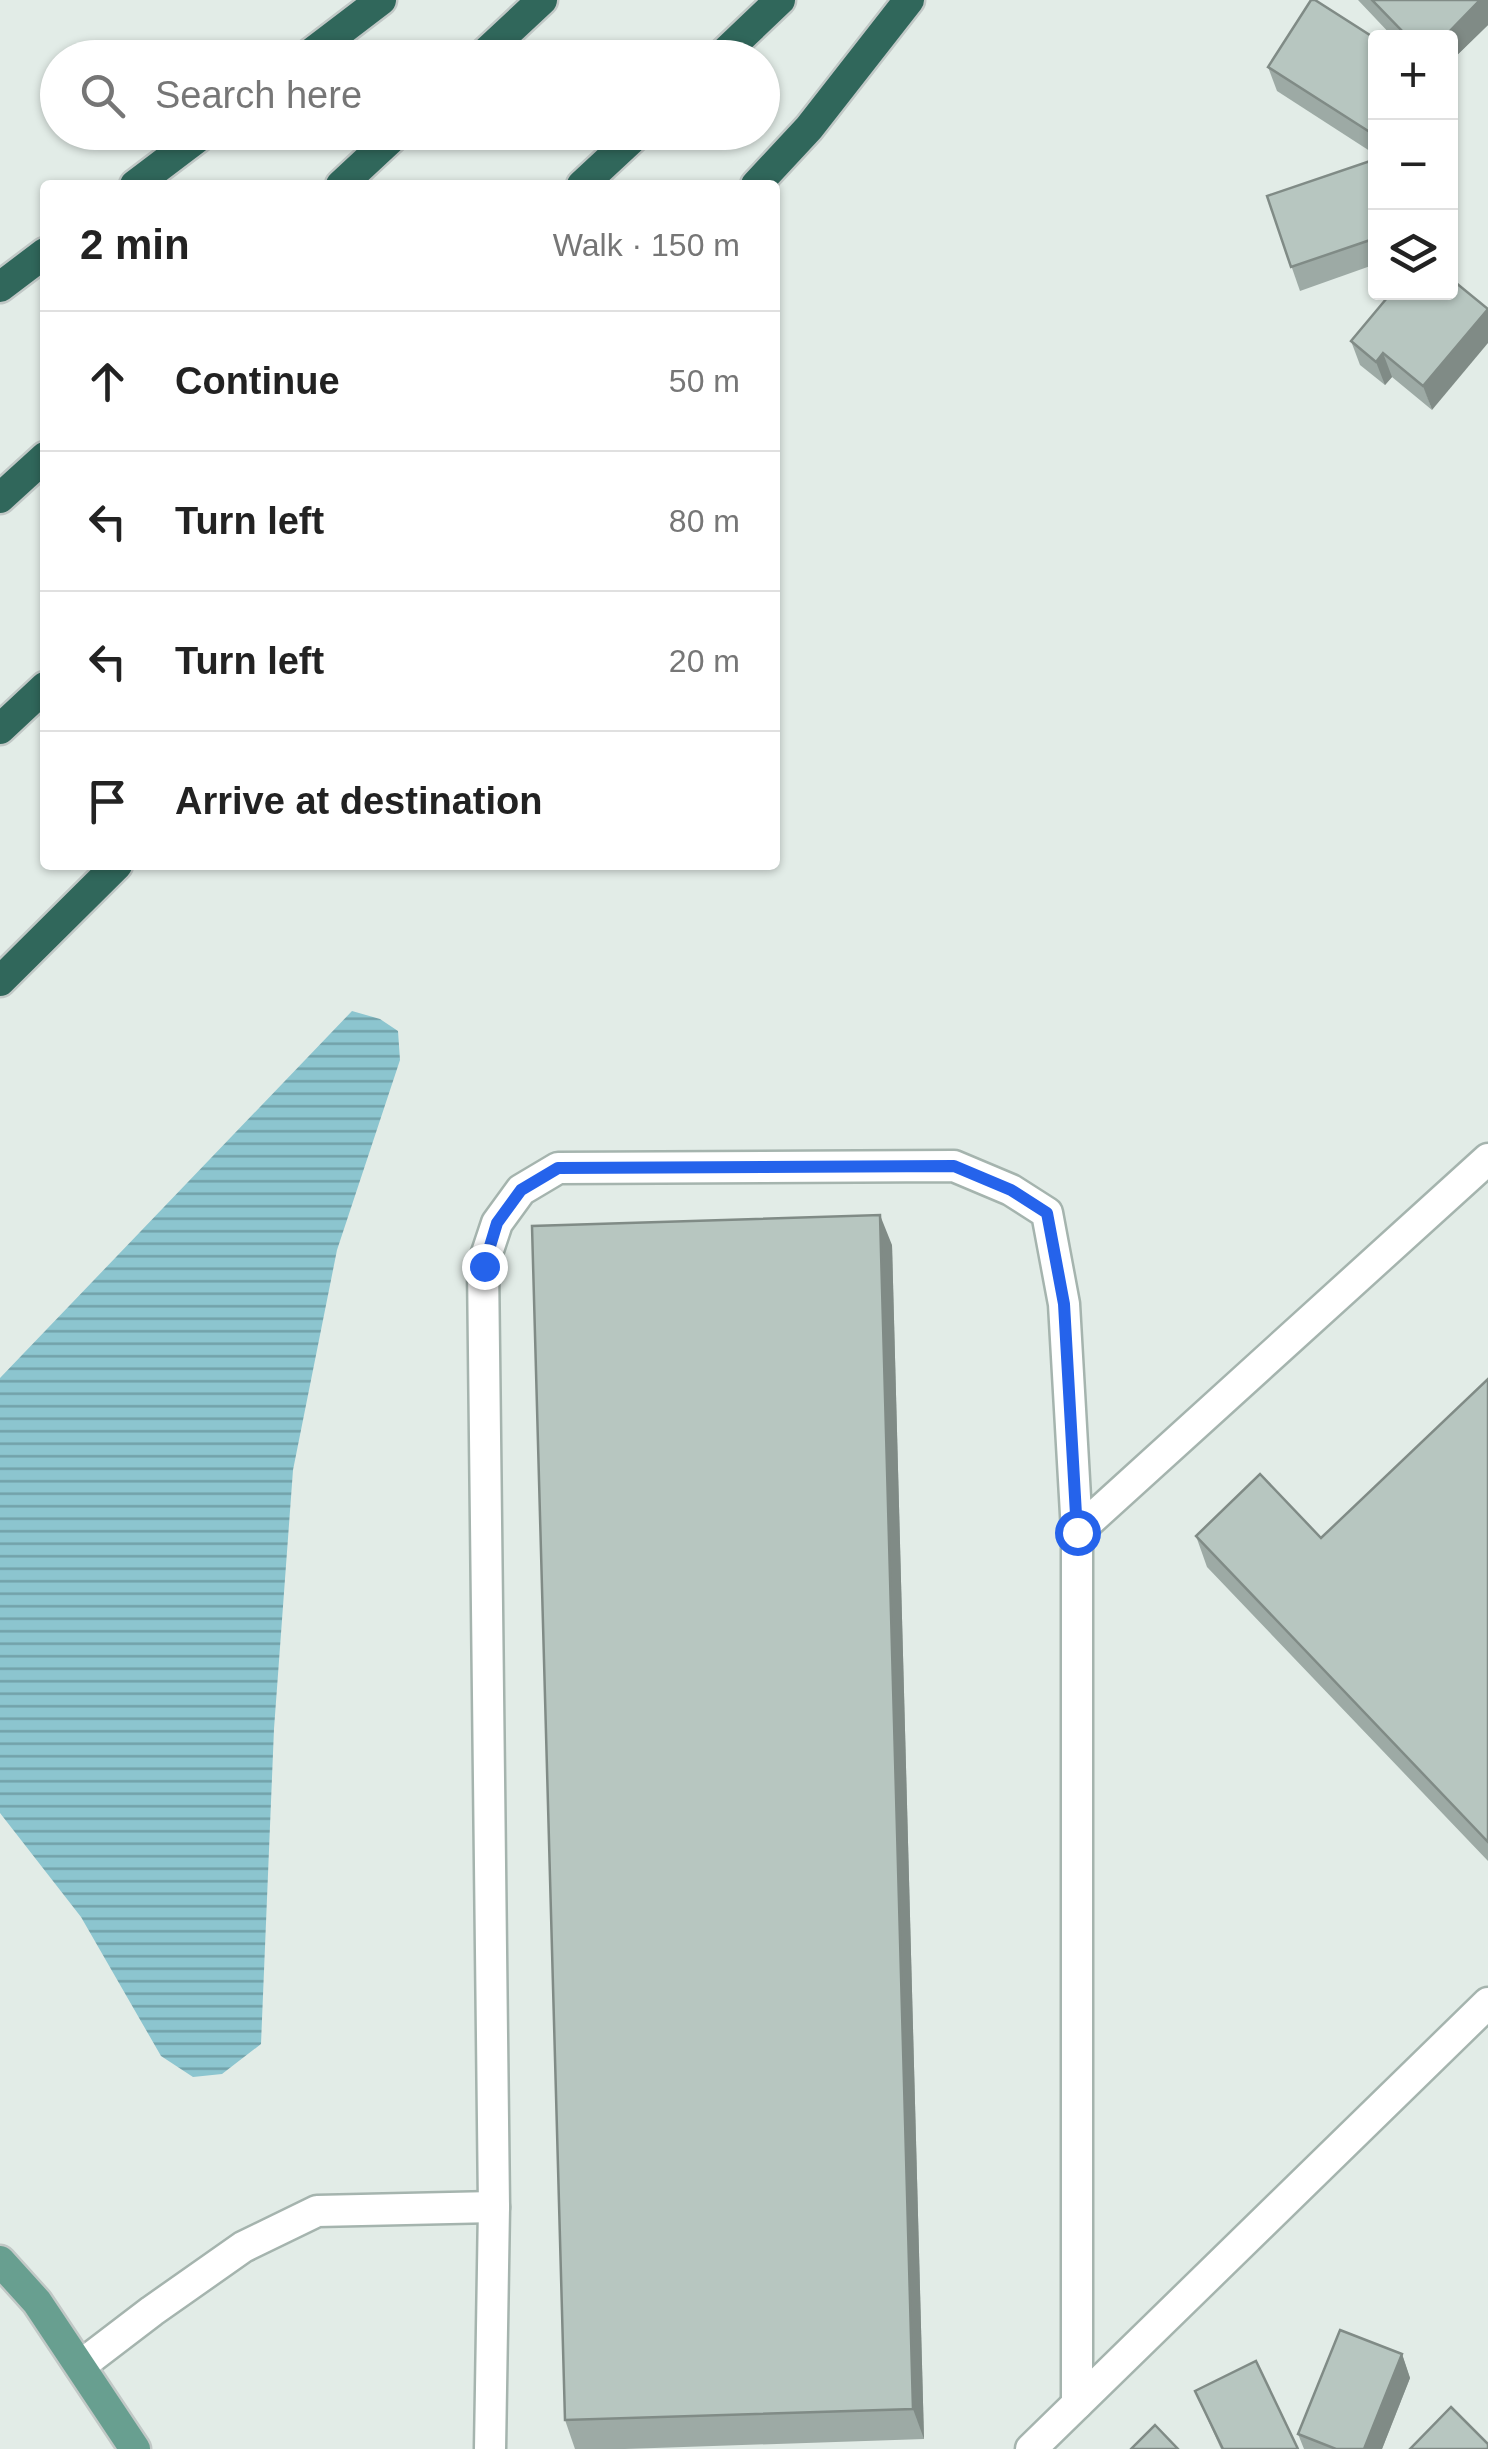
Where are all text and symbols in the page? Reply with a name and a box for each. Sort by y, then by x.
map controls [1368,30,1458,300]
button: + [1368,30,1458,120]
search box [40,40,780,150]
icon: search [75,68,130,123]
text: Search here [155,74,362,116]
button: − [1368,120,1458,210]
button: layers [1368,210,1458,300]
text: 2 min [80,221,190,268]
text: Walk · 150 m [553,227,740,263]
icon: ahead [80,354,135,409]
text: Continue [175,360,340,402]
text: 50 m [669,363,740,399]
icon: left [80,494,135,549]
text: Turn left [175,500,324,542]
text: 80 m [669,503,740,539]
icon: left [80,634,135,689]
text: Turn left [175,640,324,682]
text: 20 m [669,643,740,679]
icon: arrive [80,774,135,829]
text: Arrive at destination [175,780,542,822]
route end [462,1244,508,1290]
route start [1055,1510,1101,1556]

